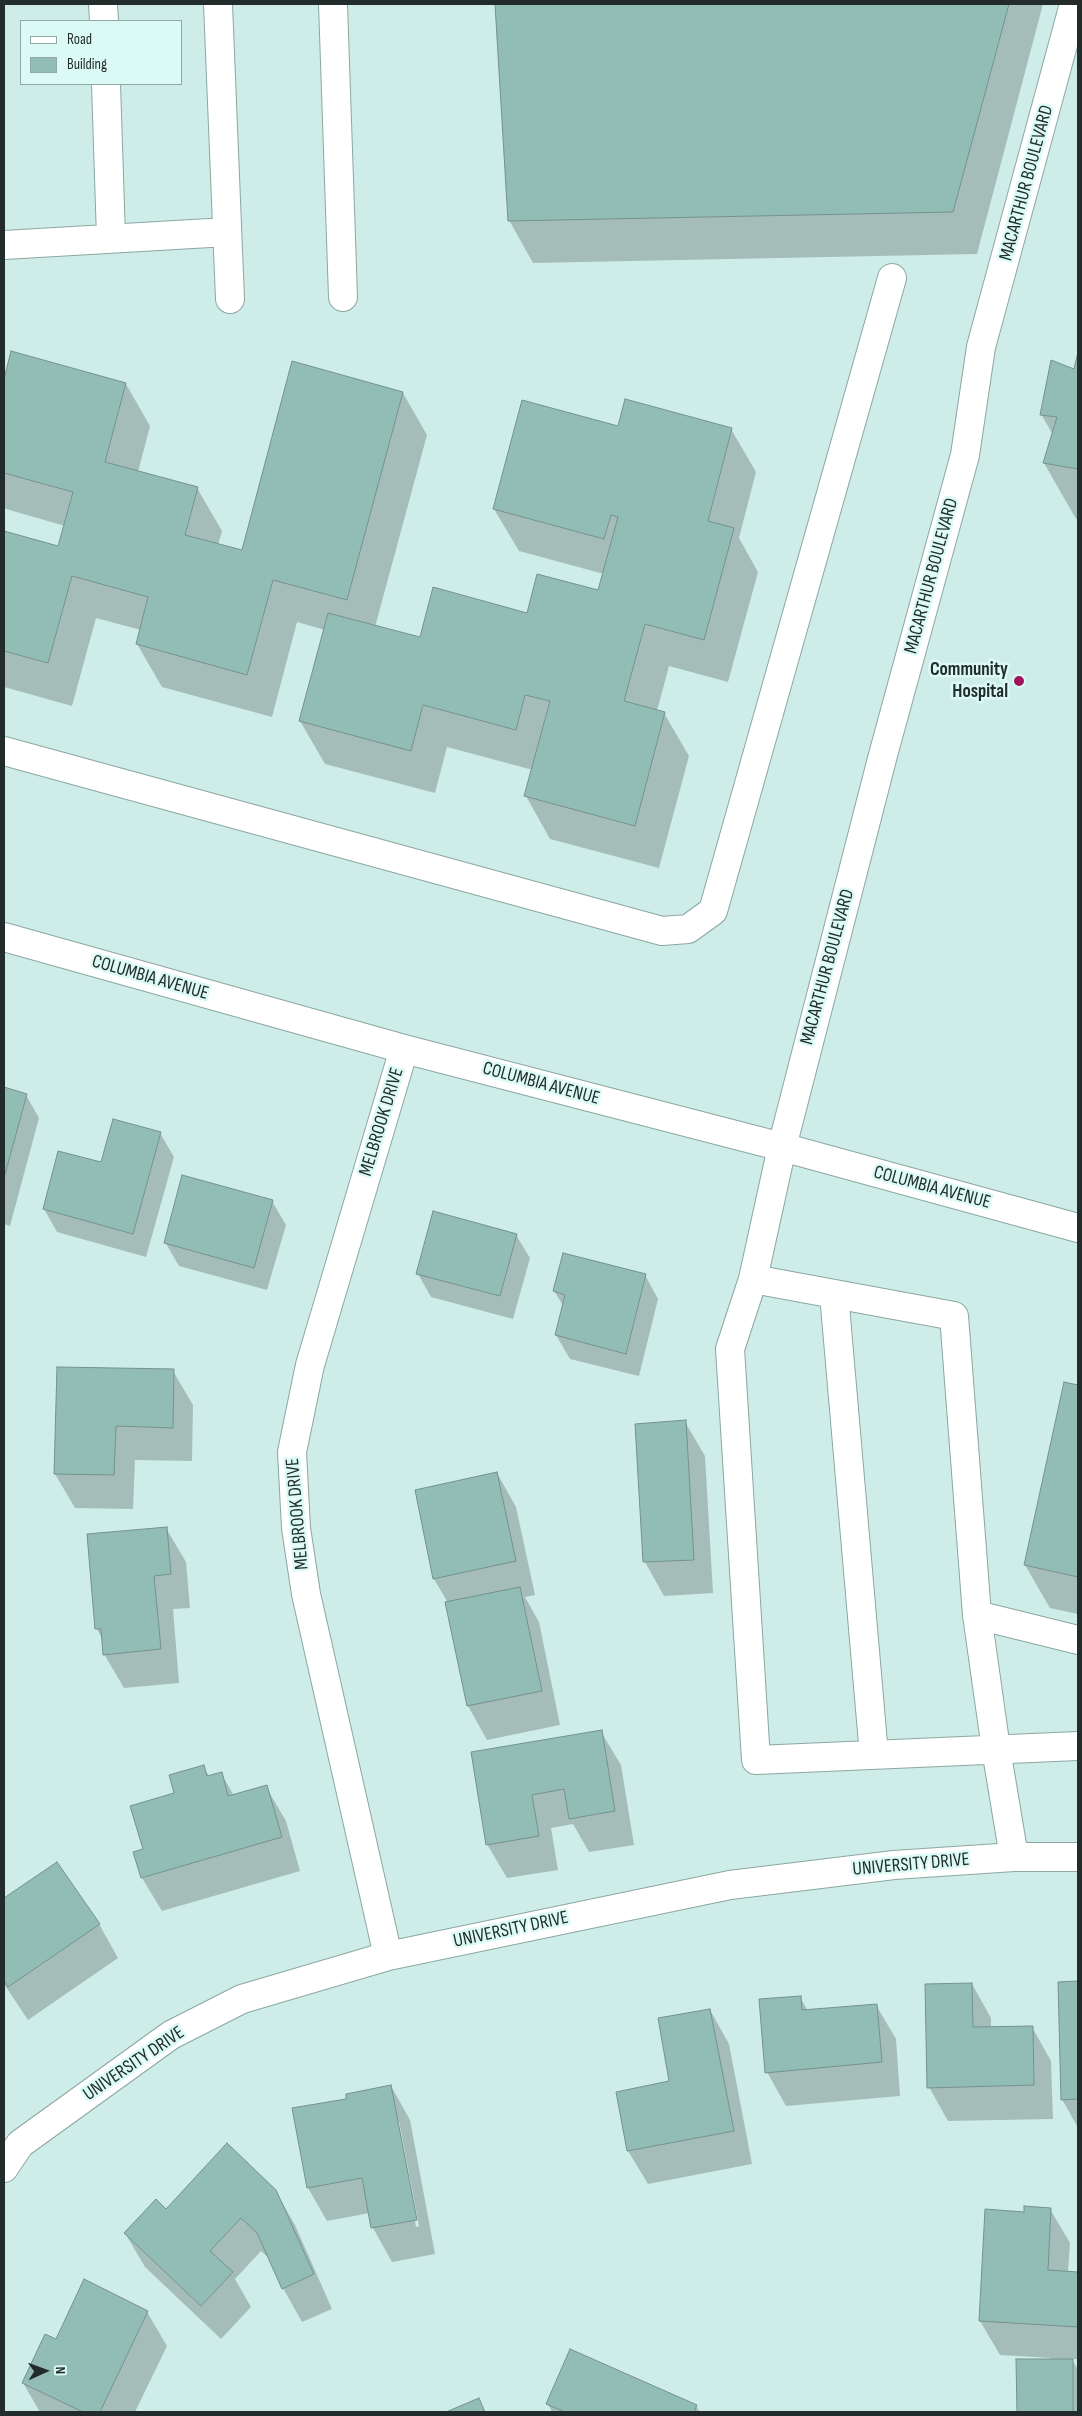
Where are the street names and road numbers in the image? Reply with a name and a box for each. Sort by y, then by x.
street label: MACARTHUR BOULEVARD [995,103,1059,263]
street label: MACARTHUR BOULEVARD [900,496,964,656]
street label: MACARTHUR BOULEVARD [796,887,860,1047]
street label: COLUMBIA AVENUE [89,950,211,1006]
street label: COLUMBIA AVENUE [480,1057,602,1111]
street label: MELBROOK DRIVE [355,1065,409,1179]
street label: COLUMBIA AVENUE [871,1161,993,1215]
street label: MELBROOK DRIVE [282,1457,314,1571]
street label: UNIVERSITY DRIVE [852,1849,970,1881]
street label: UNIVERSITY DRIVE [451,1907,571,1953]
street label: UNIVERSITY DRIVE [79,2022,189,2106]

